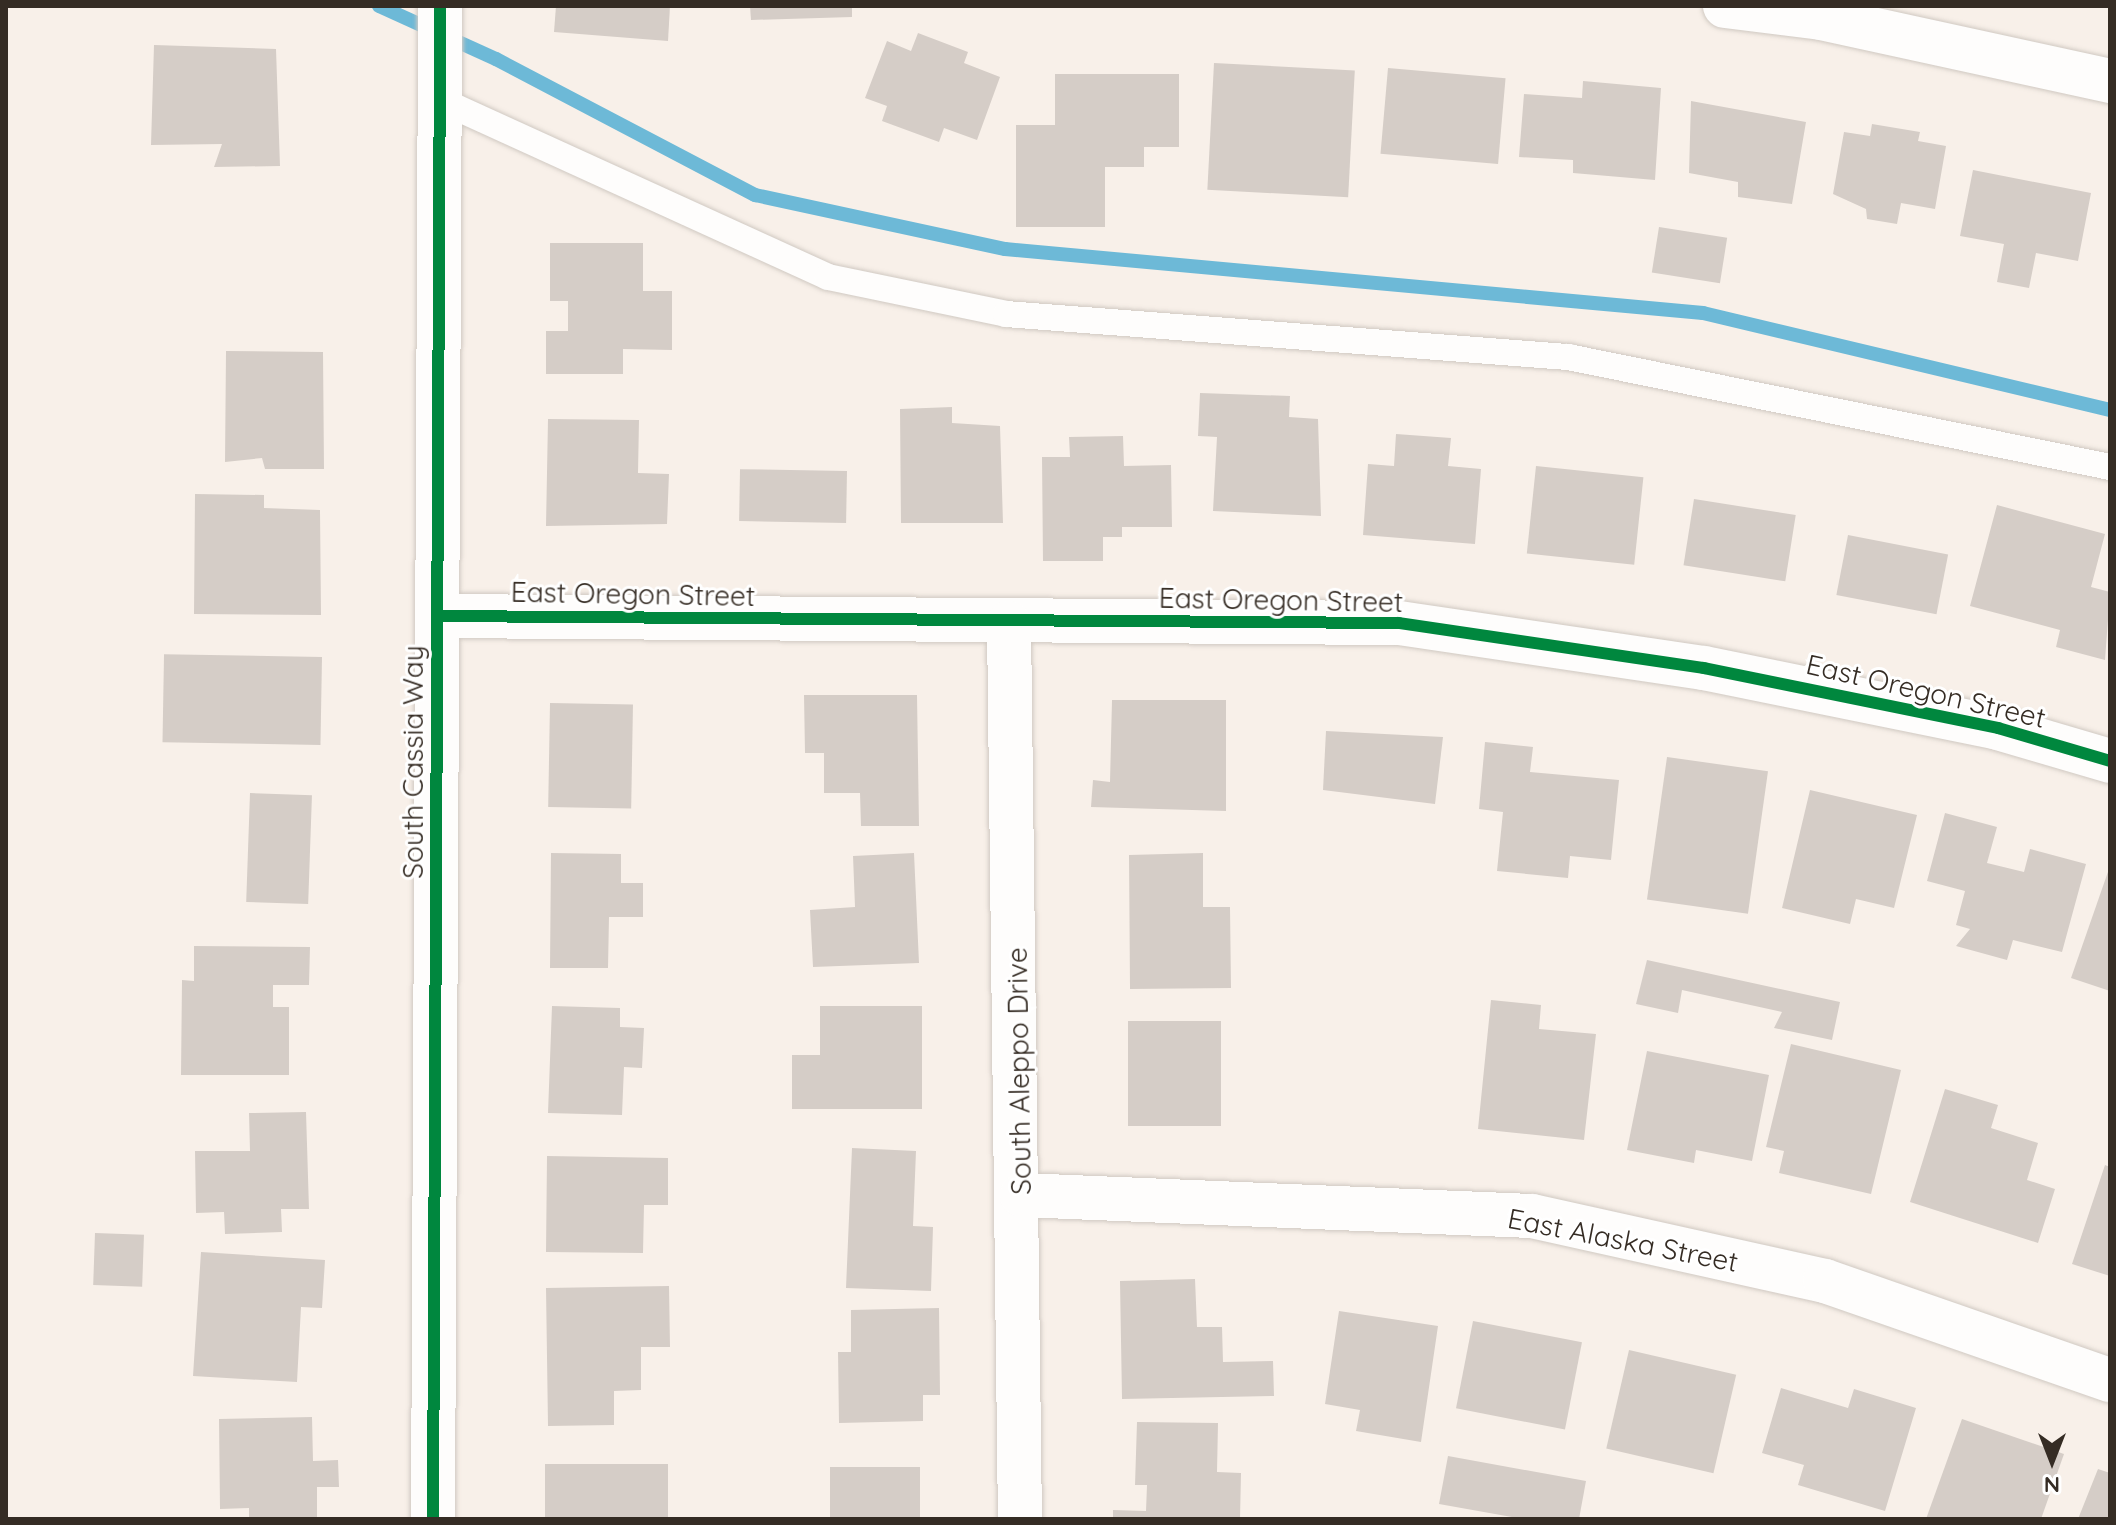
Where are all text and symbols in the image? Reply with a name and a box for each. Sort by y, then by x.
street label: East Oregon Street [510,575,756,613]
street label: East Oregon Street [1158,581,1404,619]
street label: South Cassia Way [396,645,430,879]
street label: East Oregon Street [1803,647,2049,735]
street label: South Aleppo Drive [1000,947,1038,1195]
street label: East Alaska Street [1505,1201,1741,1279]
north arrow [2012,1421,2092,1501]
text: N [2044,1471,2060,1499]

